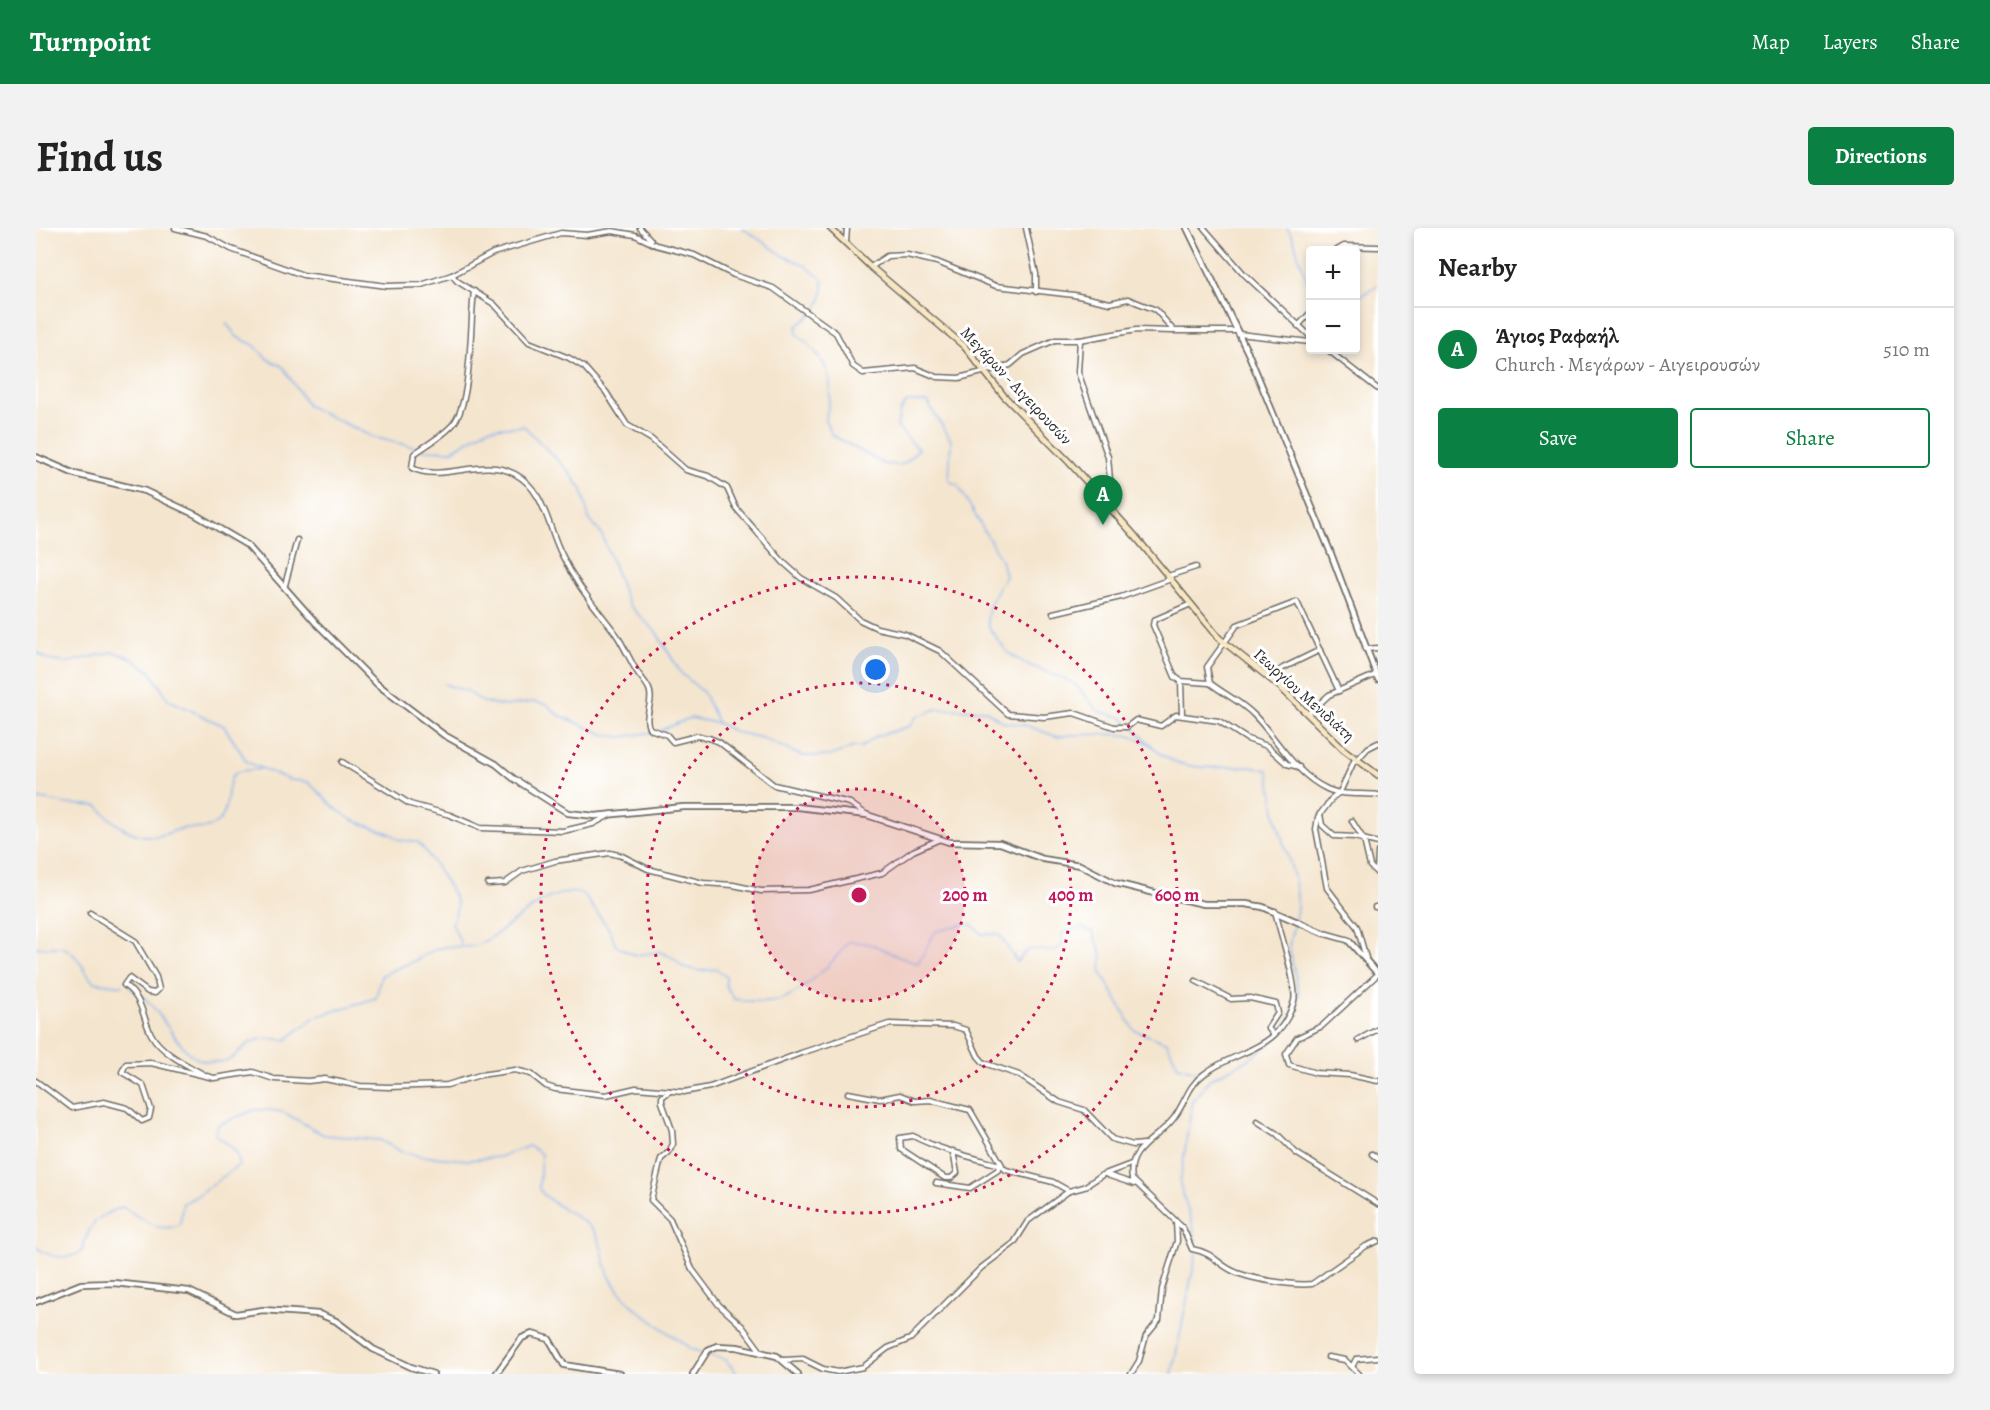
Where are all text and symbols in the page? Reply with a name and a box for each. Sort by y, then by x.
text: Turnpoint [30,23,151,61]
text: Map [1751,28,1790,56]
text: Layers [1823,28,1878,56]
text: Share [1911,28,1960,56]
button: Directions [1808,127,1954,185]
text: Find us [36,128,163,185]
map controls [1306,246,1360,354]
button: + [1306,246,1360,300]
text: Nearby [1438,250,1517,285]
button: − [1306,300,1360,354]
text: Άγιος Ραφαήλ [1495,321,1619,351]
street label: Μεγάρων - Αιγειρουσών [955,322,1077,450]
text: A [1451,336,1464,363]
text: 510 m [1883,336,1930,363]
text: Church · Μεγάρων - Αιγειρουσών [1495,351,1760,378]
button: Save [1438,408,1678,468]
button: Share [1690,408,1930,468]
pin: A [1084,476,1122,525]
street label: Γεωργίου Μενιδιάτη [1249,644,1359,746]
your location [861,655,890,684]
text: 200 m [942,883,988,907]
text: 400 m [1049,883,1093,907]
text: 600 m [1155,883,1199,907]
centre of rings [849,885,869,905]

